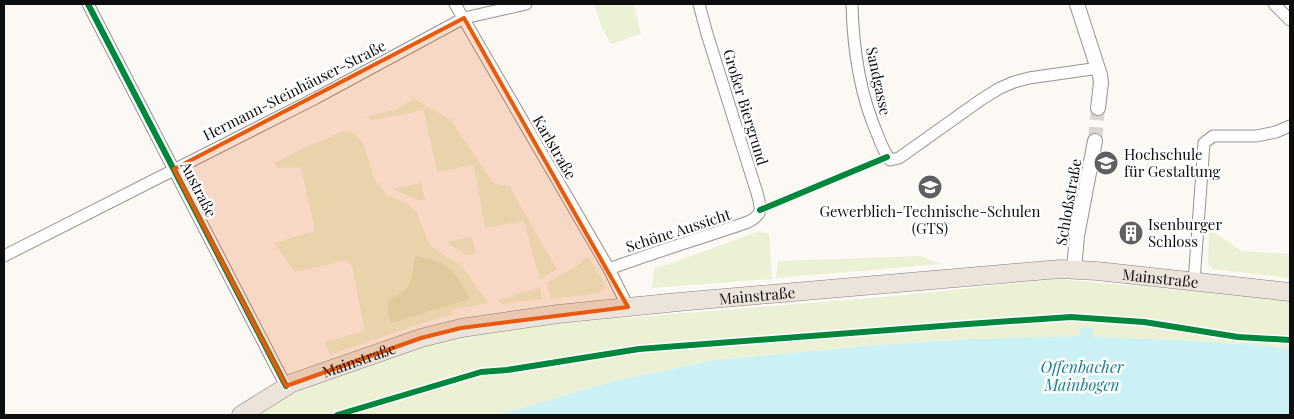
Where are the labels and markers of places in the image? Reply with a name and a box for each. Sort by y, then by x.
place label: Hochschule für Gestaltung [1124,144,1221,181]
school or university icon: Hochschule für Gestaltung [1093,150,1119,176]
school or university icon: Gewerblich-Technische-Schulen (GTS) [917,174,943,200]
place label: Gewerblich-Technische-Schulen (GTS) [819,201,1041,238]
place label: Isenburger Schloss [1148,214,1222,251]
building icon: Isenburger Schloss [1118,220,1144,246]

